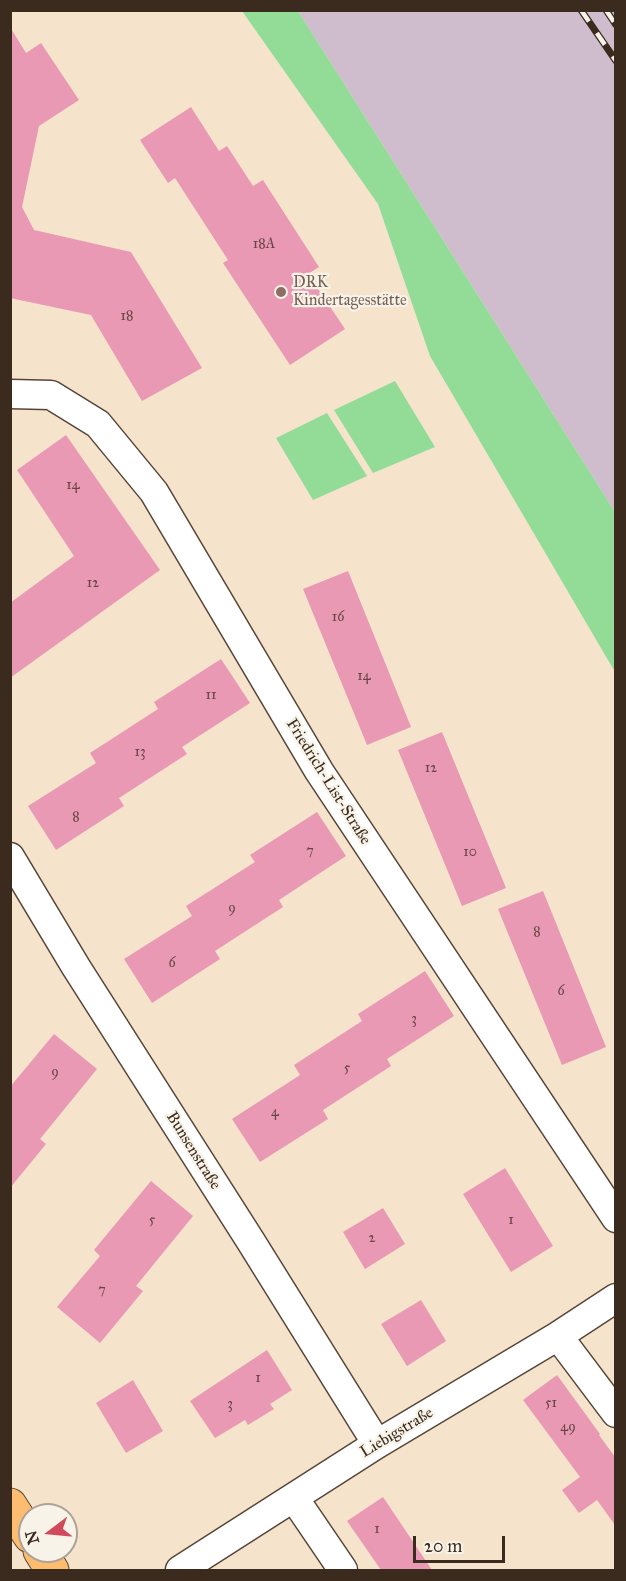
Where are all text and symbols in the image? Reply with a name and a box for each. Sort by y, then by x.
house number: 18A [253,237,275,253]
place label: DRK Kindertagesstätte [293,273,407,311]
marker: DRK Kindertagesstätte [274,285,288,299]
house number: 18 [121,309,133,325]
house number: 14 [66,478,80,494]
house number: 12 [87,576,99,592]
house number: 16 [332,610,344,626]
house number: 14 [357,669,371,685]
house number: 11 [205,688,217,704]
street label: Friedrich-List-Straße [282,716,374,848]
house number: 13 [134,745,146,761]
house number: 12 [425,761,437,777]
house number: 8 [72,810,80,826]
house number: 7 [306,844,314,860]
house number: 10 [463,845,477,861]
house number: 9 [228,901,236,917]
house number: 8 [533,925,541,941]
house number: 6 [168,956,176,972]
house number: 6 [557,984,565,1000]
house number: 3 [411,1012,417,1028]
house number: 5 [344,1061,350,1077]
house number: 9 [51,1065,59,1081]
house number: 4 [271,1105,279,1121]
street label: Bunsenstraße [162,1109,224,1193]
house number: 5 [149,1213,155,1229]
house number: 1 [508,1213,514,1229]
house number: 2 [369,1231,375,1247]
house number: 7 [98,1283,106,1299]
house number: 1 [255,1371,261,1387]
house number: 51 [545,1396,557,1412]
house number: 3 [227,1397,233,1413]
street label: Liebigstraße [357,1404,437,1462]
house number: 49 [560,1420,576,1436]
north arrow [18,1503,78,1563]
house number: 1 [374,1522,380,1538]
scale bar [416,1524,508,1562]
text: N [21,1528,43,1547]
text: 20 m [424,1535,462,1557]

